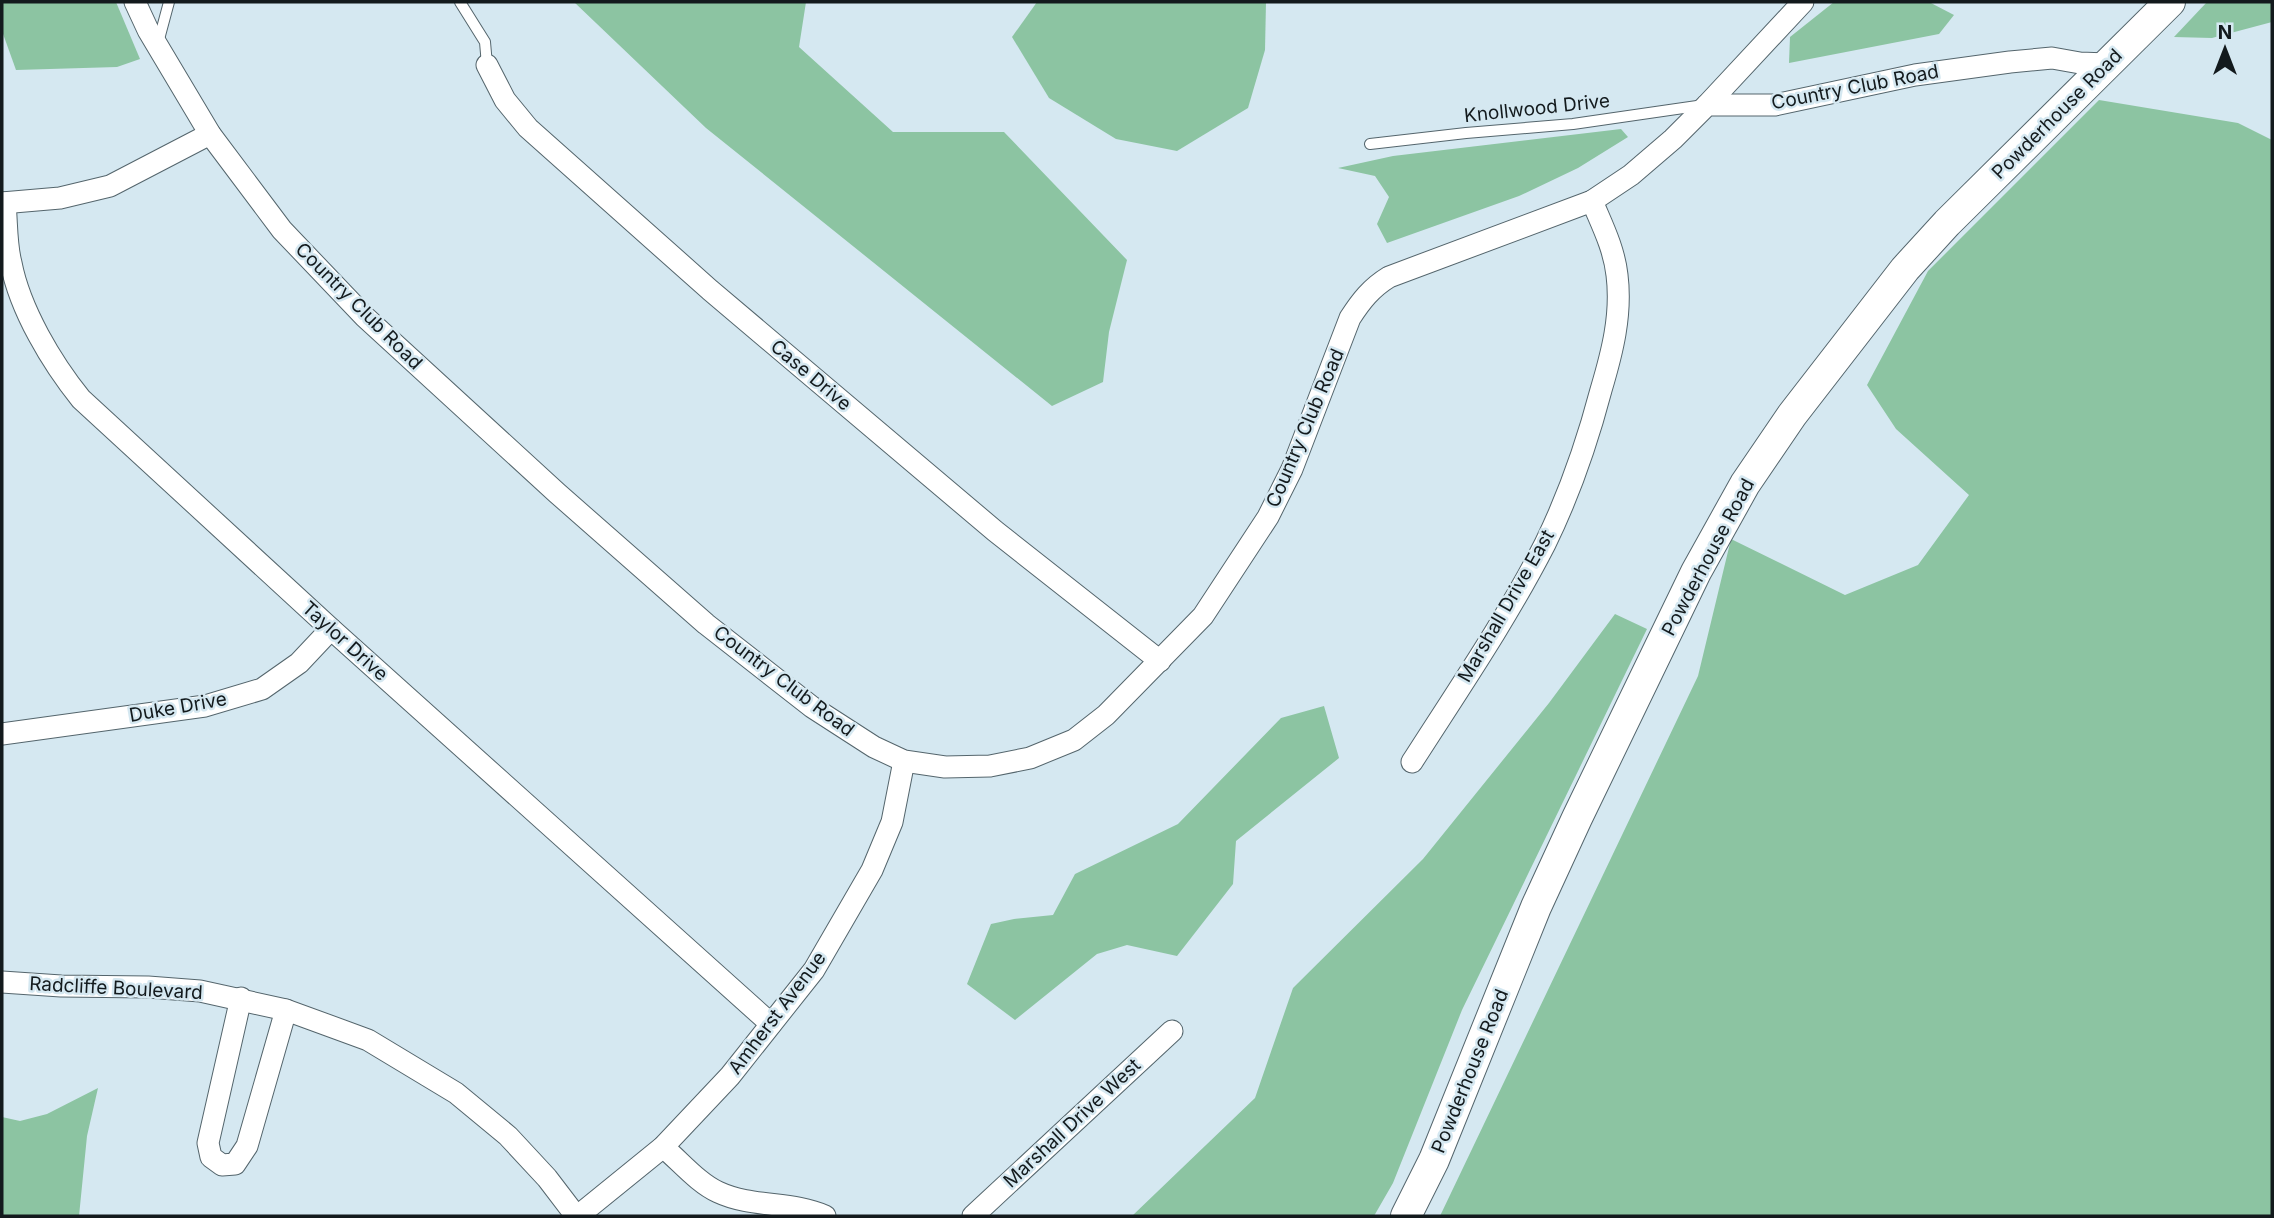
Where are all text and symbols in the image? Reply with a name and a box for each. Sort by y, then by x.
north arrow [2190,14,2260,84]
text: N [2218,21,2232,44]
street label: Powderhouse Road [1987,44,2127,184]
street label: Country Club Road [1769,59,1941,115]
street label: Knollwood Drive [1463,89,1611,127]
street label: Country Club Road [291,238,427,374]
street label: Case Drive [766,335,856,415]
street label: Country Club Road [1261,345,1349,511]
street label: Powderhouse Road [1657,475,1759,639]
street label: Marshall Drive East [1453,526,1559,686]
street label: Taylor Drive [297,596,393,686]
street label: Country Club Road [709,621,859,741]
street label: Duke Drive [127,687,229,727]
street label: Amherst Avenue [723,947,831,1079]
street label: Radcliffe Boulevard [29,972,203,1004]
street label: Powderhouse Road [1427,986,1513,1156]
street label: Marshall Drive West [999,1054,1145,1192]

